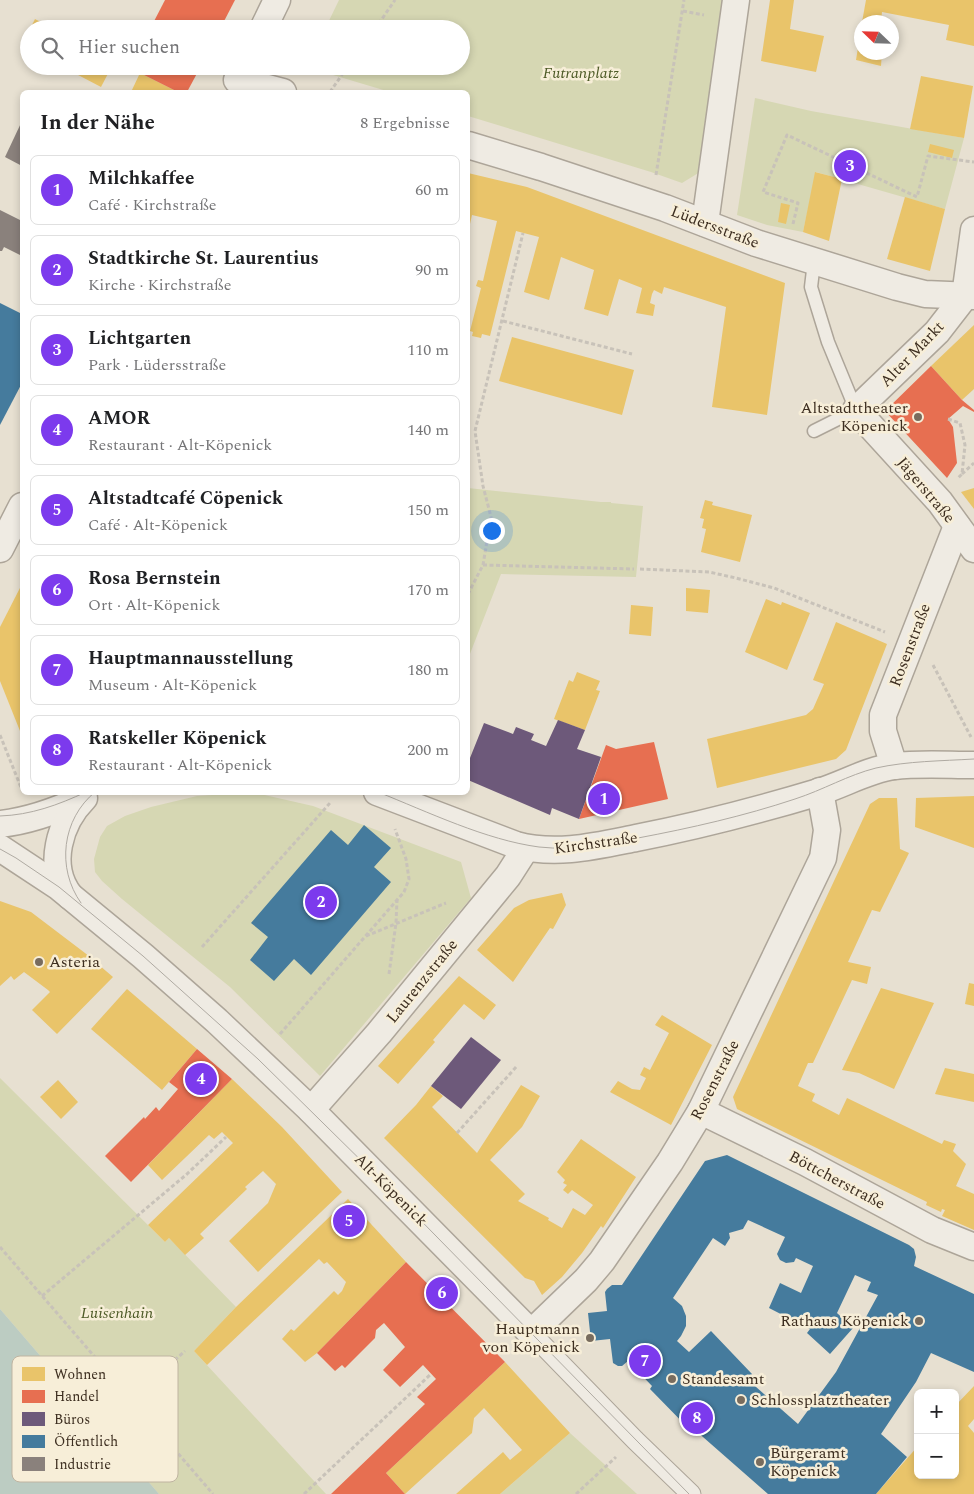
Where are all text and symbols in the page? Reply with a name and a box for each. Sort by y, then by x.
north arrow [854,15,899,60]
search box [20,20,470,75]
text: Hier suchen [78,33,180,62]
icon: search [38,34,66,62]
park label: Futranplatz [543,61,619,85]
text: In der Nähe [40,107,155,139]
text: 8 Ergebnisse [360,111,450,135]
pin: 3 [834,147,866,185]
text: Milchkaffee [88,164,194,193]
text: 1 [53,178,61,202]
text: 60 m [415,178,449,202]
text: Café · Kirchstraße [88,193,216,217]
street label: Lüdersstraße [667,199,763,255]
text: Stadtkirche St. Laurentius [88,244,319,273]
text: 2 [53,258,61,282]
text: 90 m [415,258,449,282]
text: Kirche · Kirchstraße [88,273,231,297]
street label: Alter Markt [874,315,950,393]
text: Lichtgarten [88,324,191,353]
text: 3 [53,338,61,362]
text: 110 m [407,338,449,362]
text: Park · Lüdersstraße [88,353,226,377]
place label: Altstadttheater Köpenick [801,396,908,438]
text: AMOR [88,404,150,433]
marker: Altstadttheater Köpenick [912,411,924,423]
text: 4 [53,418,61,442]
text: 140 m [407,418,449,442]
text: Restaurant · Alt-Köpenick [88,433,272,457]
street label: Jägerstraße [891,451,961,529]
text: Altstadtcafé Cöpenick [88,484,283,513]
text: 5 [53,498,61,522]
text: 150 m [407,498,449,522]
text: Café · Alt-Köpenick [88,513,228,537]
your location [479,518,505,544]
text: Rosa Bernstein [88,564,221,593]
text: 6 [53,578,61,602]
text: 170 m [407,578,449,602]
text: Ort · Alt-Köpenick [88,593,220,617]
street label: Rosenstraße [883,600,937,690]
text: Hauptmannausstellung [88,644,293,673]
text: 7 [53,658,61,682]
text: 180 m [407,658,449,682]
text: Museum · Alt-Köpenick [88,673,257,697]
text: Ratskeller Köpenick [88,724,267,753]
text: 8 [53,738,61,762]
text: 200 m [407,738,449,762]
text: Restaurant · Alt-Köpenick [88,753,272,777]
pin: 1 [588,780,620,818]
street label: Kirchstraße [553,825,639,861]
pin: 2 [305,883,337,921]
street label: Laurenzstraße [380,934,464,1028]
place label: Asteria [49,950,100,974]
marker: Asteria [33,956,45,968]
street label: Rosenstraße [684,1036,746,1124]
pin: 4 [185,1060,217,1098]
street label: Böttcherstraße [785,1145,889,1215]
street label: Alt-Köpenick [349,1148,433,1232]
pin: 5 [333,1202,365,1240]
pin: 6 [426,1274,458,1312]
park label: Luisenhain [81,1301,154,1325]
place label: Rathaus Köpenick [780,1309,909,1333]
marker: Rathaus Köpenick [913,1315,925,1327]
place label: Hauptmann von Köpenick [482,1317,580,1359]
marker: Hauptmann von Köpenick [584,1332,596,1344]
pin: 7 [629,1342,661,1380]
legend [12,1356,178,1482]
text: Wohnen [54,1364,106,1385]
place label: Standesamt [682,1367,765,1391]
marker: Standesamt [666,1373,678,1385]
text: Handel [54,1386,99,1407]
place label: Schlossplatztheater [751,1388,889,1412]
map controls [914,1389,959,1479]
button: + [914,1389,959,1434]
marker: Schlossplatztheater [735,1394,747,1406]
pin: 8 [681,1399,713,1437]
text: Büros [54,1409,90,1430]
text: Öffentlich [54,1431,118,1452]
button: − [914,1434,959,1479]
place label: Bürgeramt Köpenick [770,1441,846,1483]
text: Industrie [54,1454,111,1475]
marker: Bürgeramt Köpenick [754,1456,766,1468]

